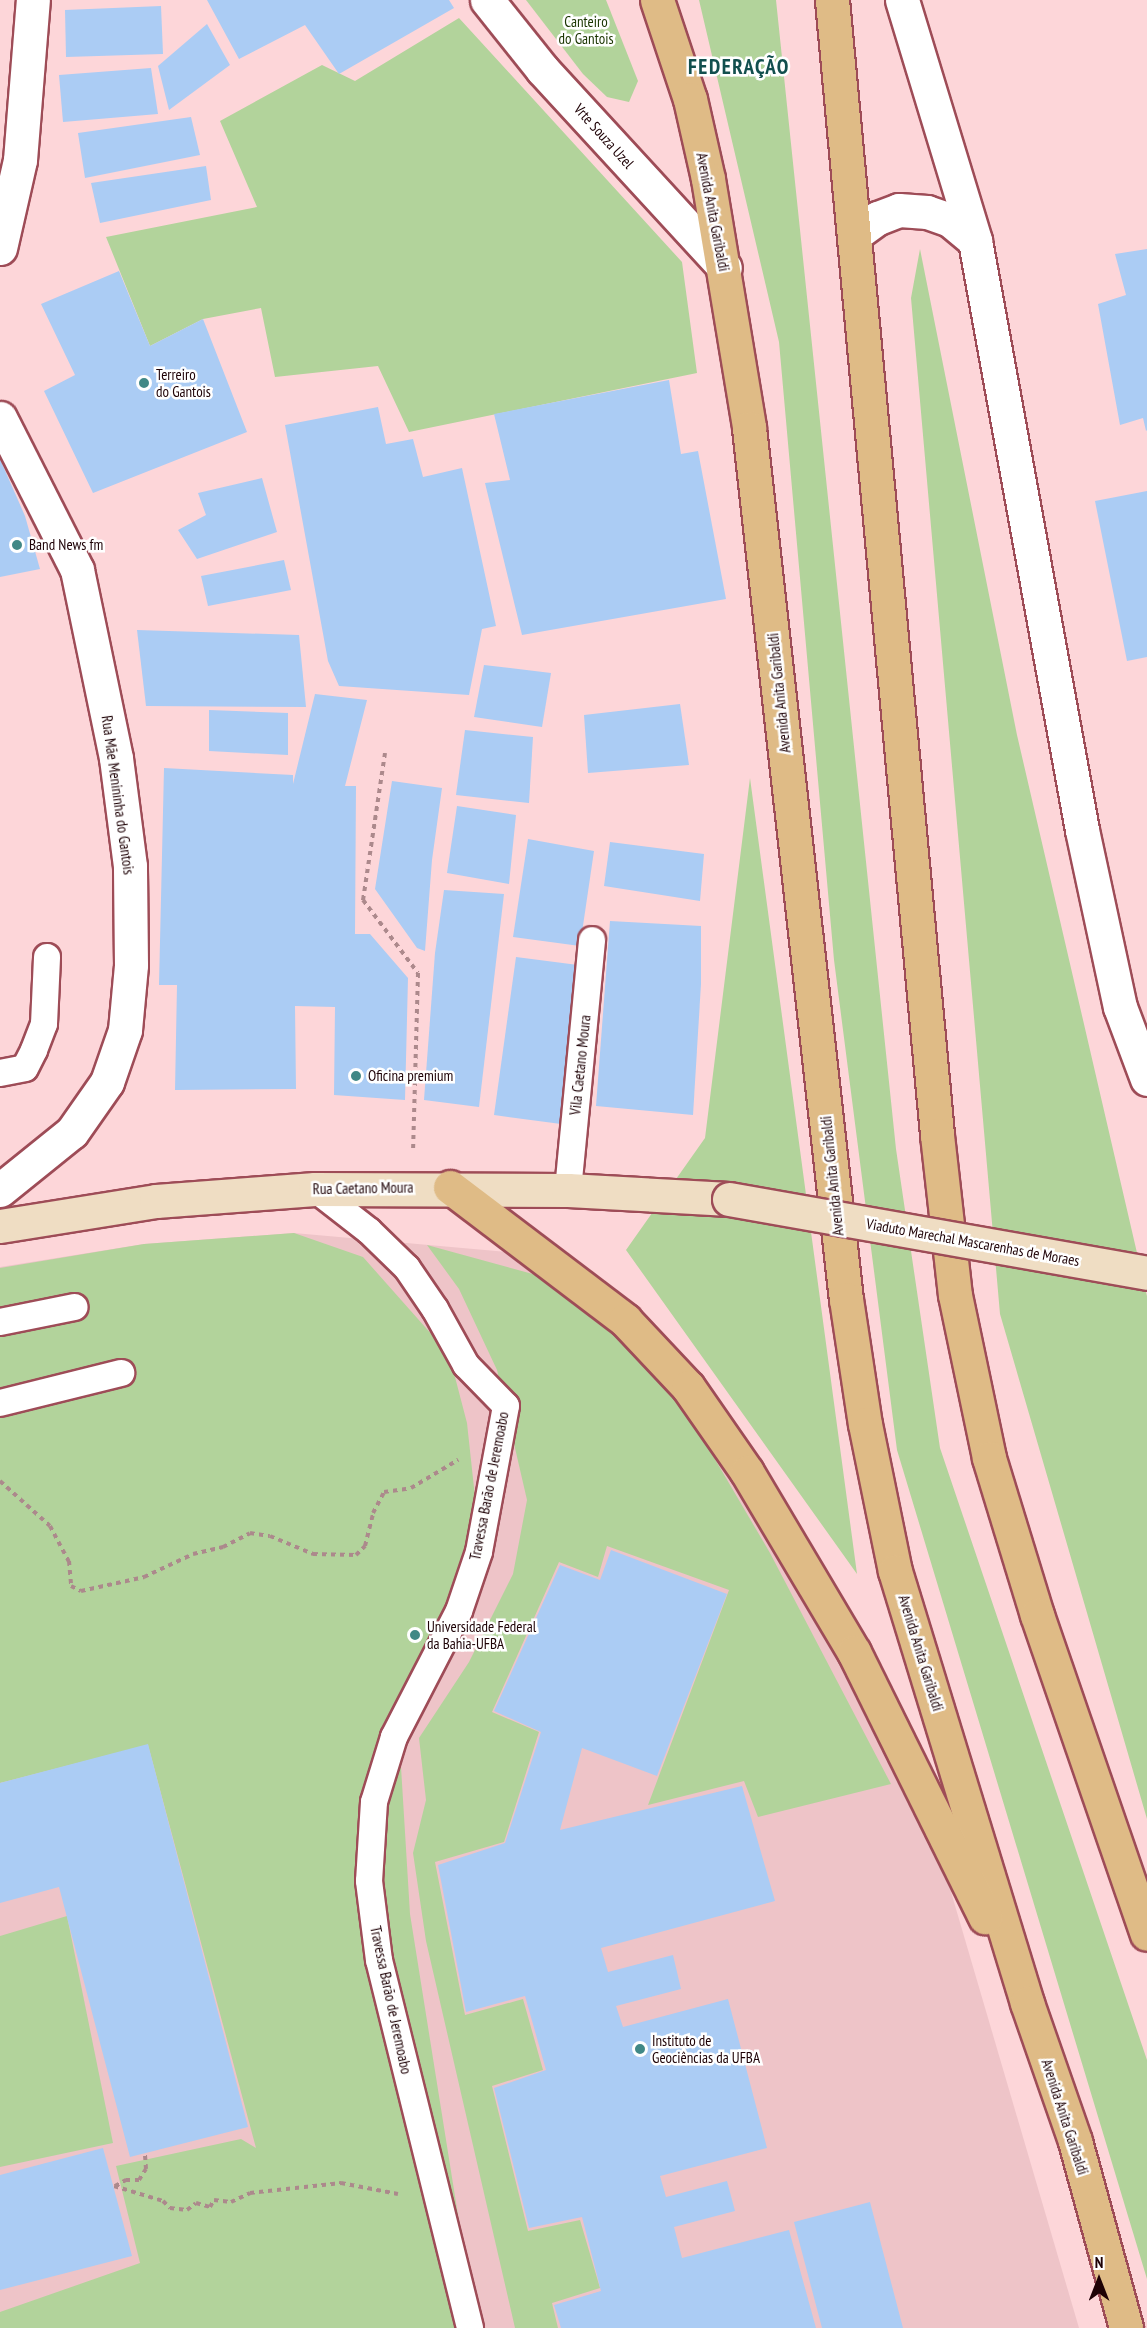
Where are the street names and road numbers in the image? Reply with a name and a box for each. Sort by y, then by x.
street label: Vrte Souza Uzel [570,100,638,172]
street label: Avenida Anita Garibaldi [693,151,733,273]
street label: Avenida Anita Garibaldi [764,632,794,754]
street label: Rua Mãe Menininha do Gantois [98,714,138,876]
street label: Vila Caetano Moura [566,1014,594,1116]
street label: Avenida Anita Garibaldi [817,1115,847,1237]
street label: Rua Caetano Moura [312,1178,414,1198]
street label: Viaduto Marechal Mascarenhas de Moraes [865,1214,1081,1270]
street label: Travessa Barão de Jeremoabo [466,1410,512,1562]
street label: Avenida Anita Garibaldi [895,1593,947,1713]
street label: Travessa Barão de Jeremoabo [367,1924,415,2076]
street label: Avenida Anita Garibaldi [1038,2057,1092,2177]

